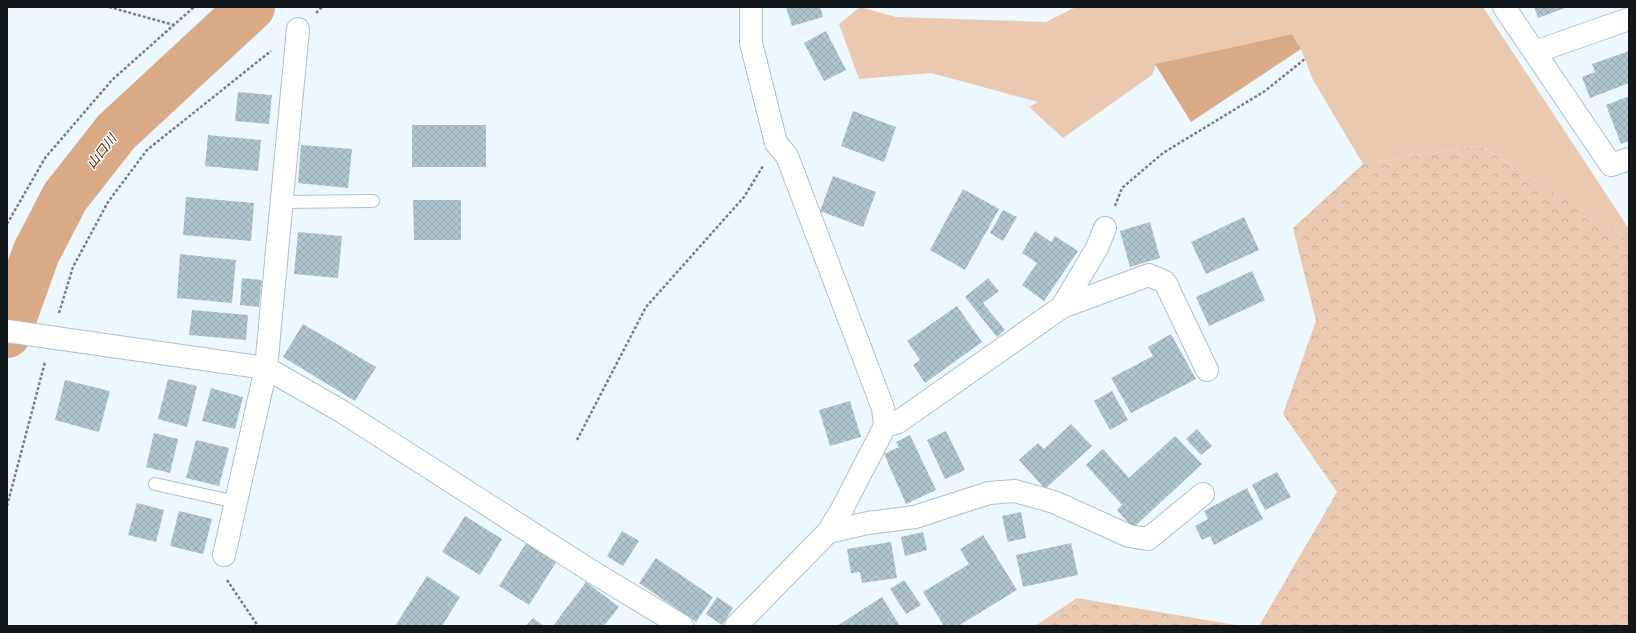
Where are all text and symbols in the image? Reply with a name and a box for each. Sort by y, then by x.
water label: 山口川 [83,130,121,172]

